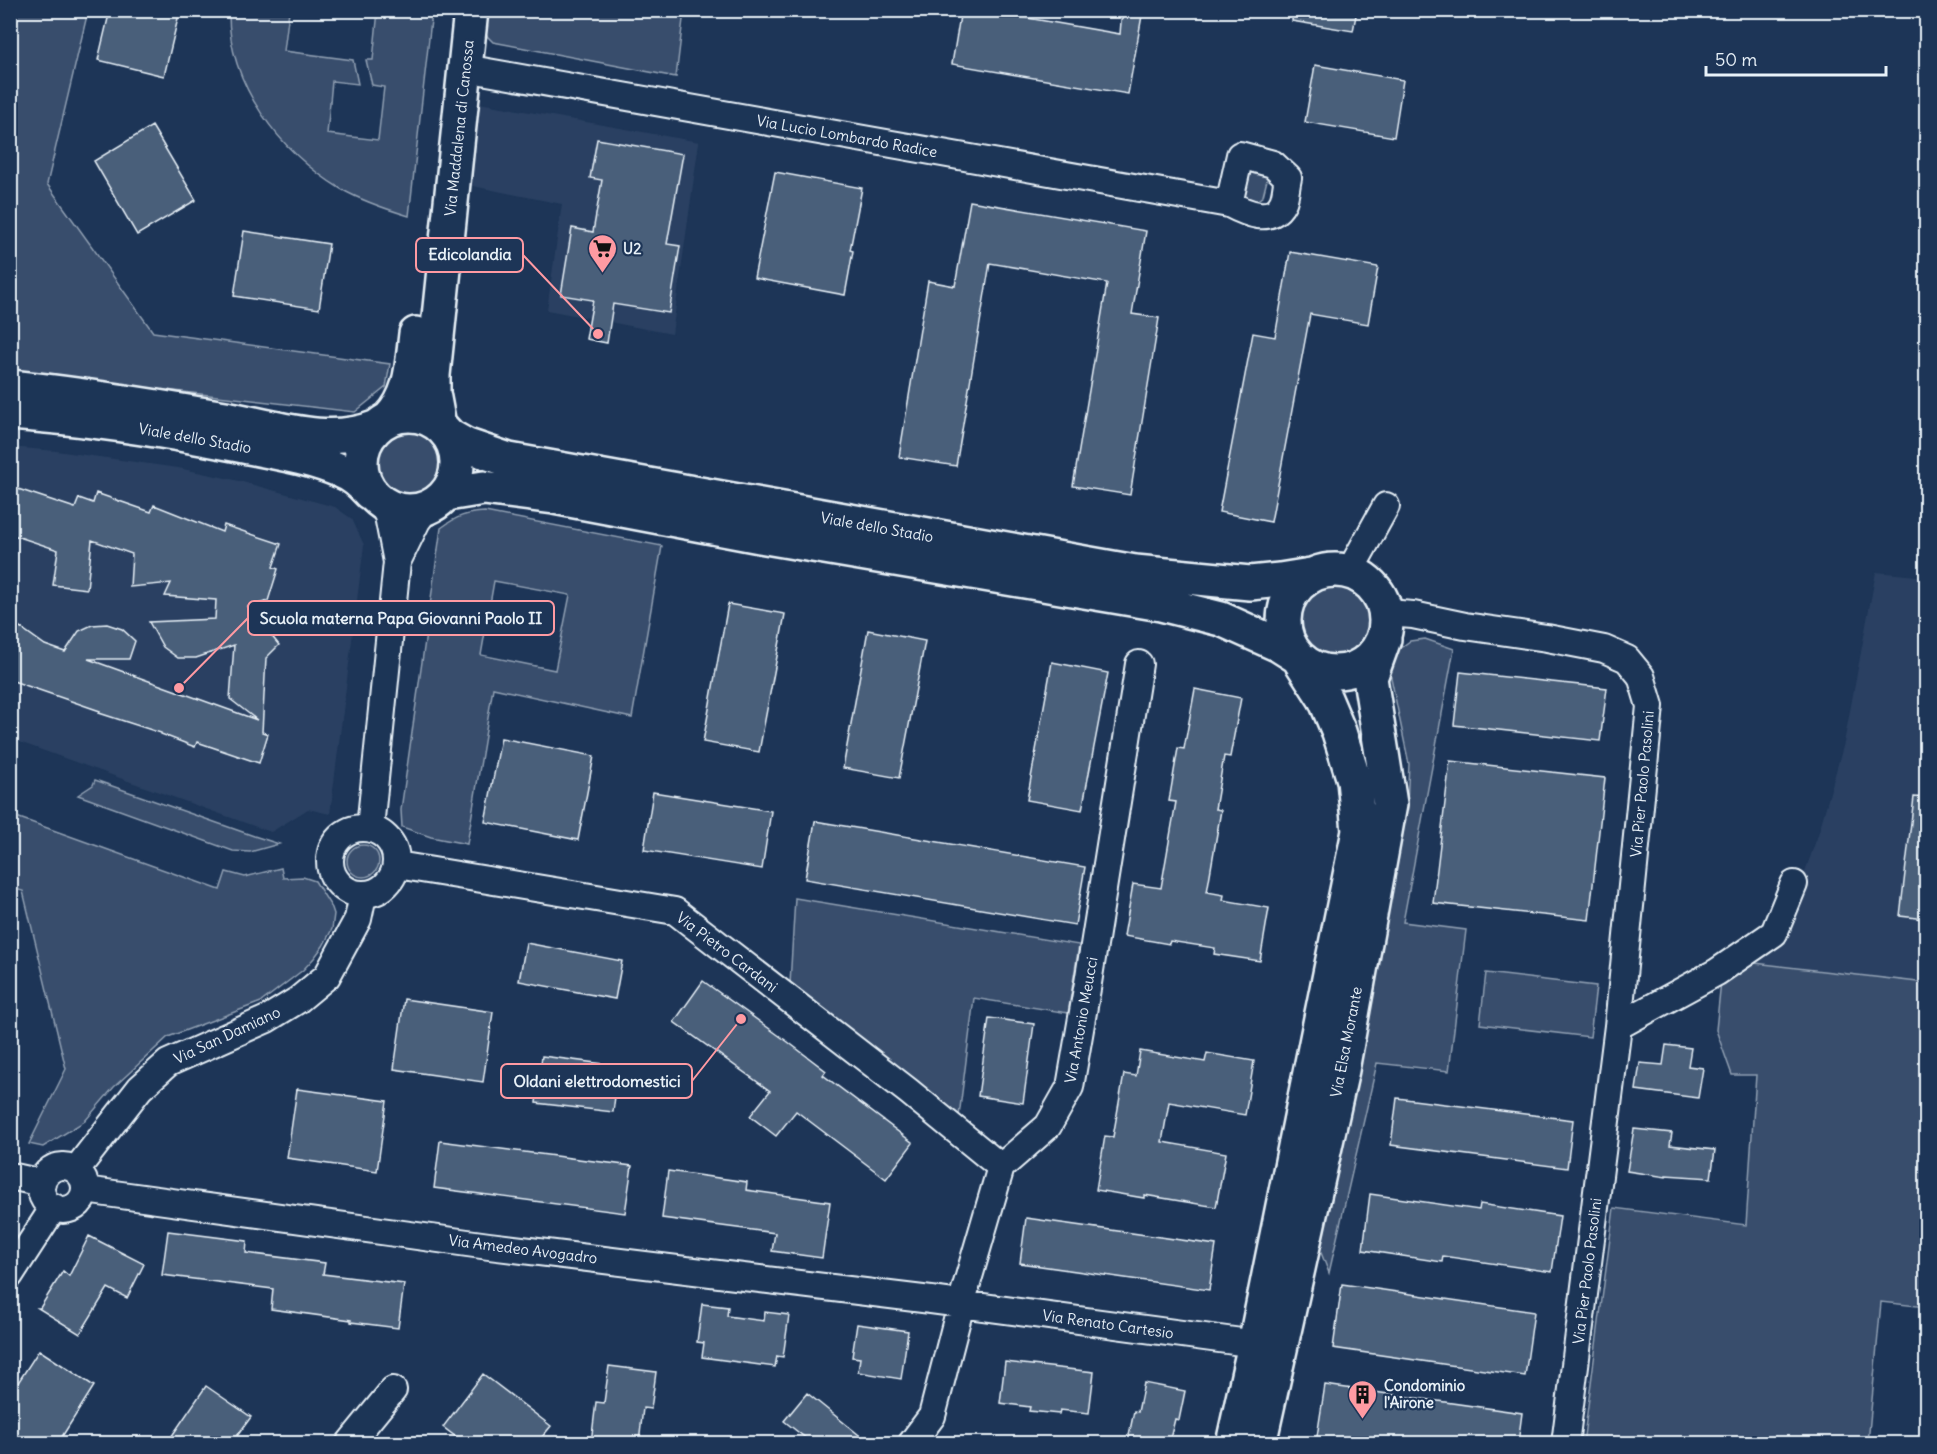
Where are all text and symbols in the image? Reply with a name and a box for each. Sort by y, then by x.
street label: Via Maddalena di Canossa [440,38,478,217]
scale bar [1706,39,1886,77]
text: 50 m [1715,48,1757,71]
street label: Via Lucio Lombardo Radice [755,111,939,161]
supermarket icon: U2 [586,232,618,274]
callout: Edicolandia [416,238,523,272]
place label: U2 [623,239,641,258]
text: Edicolandia [428,244,512,264]
street label: Viale dello Stadio [137,419,253,457]
street label: Viale dello Stadio [819,508,935,546]
callout: Scuola materna Papa Giovanni Paolo II [248,601,554,635]
text: Scuola materna Papa Giovanni Paolo II [260,608,542,629]
street label: Via Pier Paolo Pasolini [1626,710,1658,858]
street label: Via Pietro Cardani [673,908,781,996]
street label: Via Antonio Meucci [1061,955,1101,1085]
street label: Via Elsa Morante [1326,985,1366,1099]
street label: Via San Damiano [171,1002,283,1068]
callout: Oldani elettrodomestici [501,1064,692,1098]
text: Oldani elettrodomestici [513,1071,681,1091]
street label: Via Pier Paolo Pasolini [1569,1197,1605,1345]
street label: Via Amedeo Avogadro [447,1230,599,1268]
street label: Via Renato Cartesio [1041,1305,1175,1343]
place label: Condominio l'Airone [1384,1376,1466,1412]
building icon: Condominio l'Airone [1347,1378,1379,1420]

